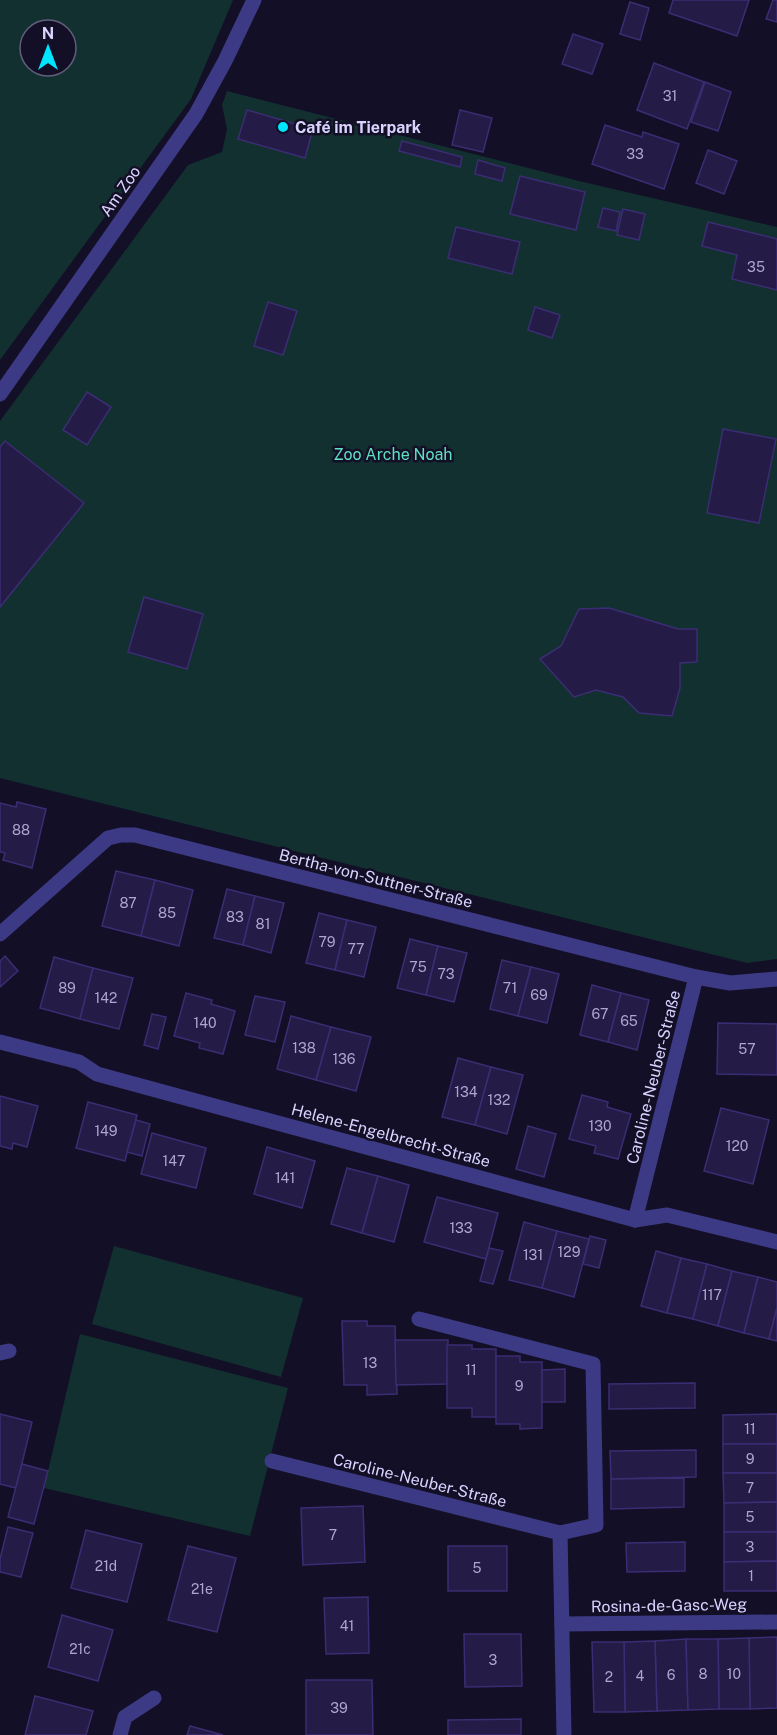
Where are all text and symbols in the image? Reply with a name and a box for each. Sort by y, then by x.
north arrow [18,18,78,78]
text: N [42,24,54,43]
house number: 31 [663,88,677,104]
place label: Café im Tierpark [295,118,421,137]
marker: Café im Tierpark [276,120,290,134]
house number: 33 [626,146,644,162]
street label: Am Zoo [96,162,145,220]
house number: 35 [747,259,765,275]
park label: Zoo Arche Noah [334,445,452,464]
house number: 88 [12,822,30,838]
street label: Bertha-von-Suttner-Straße [277,845,475,912]
house number: 87 [119,895,137,911]
house number: 85 [158,905,176,921]
house number: 83 [226,909,244,925]
house number: 81 [256,916,270,932]
house number: 79 [319,934,336,950]
house number: 77 [348,941,365,957]
house number: 75 [409,959,427,975]
house number: 73 [438,966,455,982]
house number: 89 [58,980,76,996]
house number: 71 [503,980,517,996]
house number: 69 [530,987,548,1003]
street label: Caroline-Neuber-Straße [623,988,684,1166]
house number: 142 [95,990,117,1006]
house number: 67 [592,1006,608,1022]
house number: 65 [620,1013,638,1029]
house number: 140 [193,1015,217,1031]
house number: 138 [292,1040,316,1056]
house number: 57 [738,1041,756,1057]
house number: 136 [332,1051,356,1067]
house number: 134 [454,1084,478,1100]
house number: 132 [488,1092,510,1108]
street label: Helene-Engelbrecht-Straße [289,1100,493,1171]
house number: 130 [589,1118,612,1134]
house number: 149 [94,1123,118,1139]
house number: 120 [726,1138,748,1154]
house number: 147 [163,1153,185,1169]
house number: 141 [275,1170,295,1186]
house number: 133 [449,1220,473,1236]
house number: 129 [558,1244,581,1260]
house number: 131 [523,1247,543,1263]
house number: 117 [702,1287,722,1303]
house number: 13 [363,1355,377,1371]
house number: 11 [465,1362,477,1378]
house number: 9 [515,1378,524,1394]
house number: 11 [744,1421,756,1437]
street label: Caroline-Neuber-Straße [331,1450,509,1511]
house number: 9 [746,1451,755,1467]
house number: 7 [746,1480,754,1496]
house number: 5 [746,1509,755,1525]
house number: 7 [329,1527,337,1543]
house number: 3 [746,1539,755,1555]
house number: 21d [95,1558,117,1574]
house number: 5 [473,1560,482,1576]
house number: 1 [748,1568,754,1584]
house number: 21e [191,1581,213,1597]
street label: Rosina-de-Gasc-Weg [591,1595,747,1616]
house number: 41 [340,1618,354,1634]
house number: 21c [69,1641,91,1657]
house number: 3 [489,1652,498,1668]
house number: 8 [698,1666,708,1682]
house number: 10 [727,1666,741,1682]
house number: 6 [667,1667,676,1683]
house number: 4 [636,1668,645,1684]
house number: 2 [605,1669,613,1685]
house number: 39 [330,1700,348,1716]

